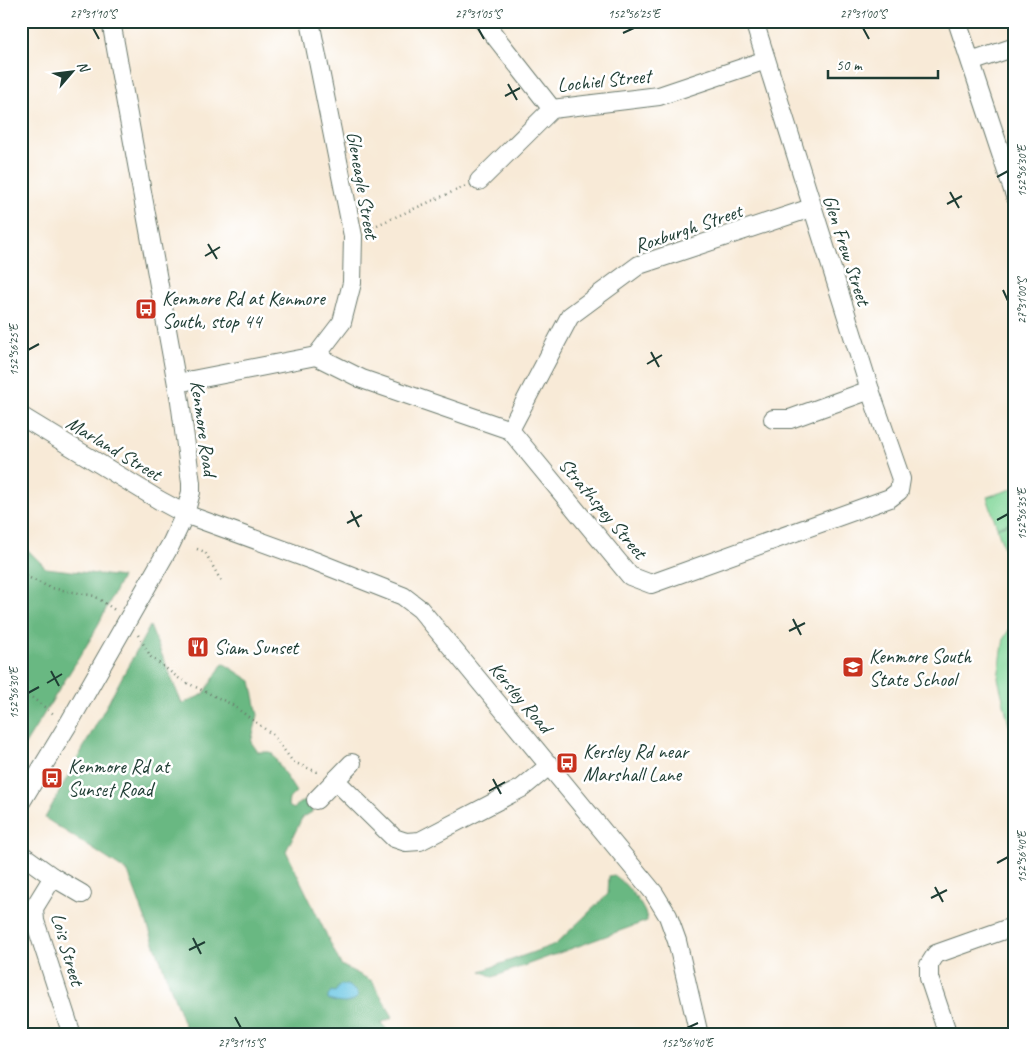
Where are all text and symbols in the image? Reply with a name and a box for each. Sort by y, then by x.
text: 27°31'10"S [70,6,118,22]
text: 27°31'05"S [455,6,503,22]
text: 152°56'25"E [608,6,662,22]
text: 27°31'00"S [840,6,888,22]
north arrow [48,48,98,98]
scale bar [828,48,938,80]
text: 50 m [836,56,863,75]
text: N [73,58,94,76]
street label: Lochiel Street [556,63,655,98]
street label: Gleneagle Street [341,129,385,243]
text: 152°56'30"E [1014,143,1030,197]
street label: Glen Frew Street [817,192,877,311]
street label: Roxburgh Street [631,198,747,259]
text: 27°31'00"S [1014,276,1030,324]
place label: Kenmore Rd at Kenmore South, stop 44 [162,286,326,334]
bus stop icon: Kenmore Rd at Kenmore South, stop 44 [134,297,158,321]
text: 152°56'25"E [6,322,22,376]
street label: Kenmore Road [184,379,223,480]
street label: Marland Street [62,410,168,488]
street label: Strathspey Street [553,453,654,566]
text: 152°56'35"E [1014,486,1030,540]
restaurant icon: Siam Sunset [186,635,210,659]
place label: Siam Sunset [214,635,300,660]
place label: Kenmore South State School [869,644,972,692]
school or university icon: Kenmore South State School [841,655,865,679]
street label: Kersley Road [484,657,560,740]
text: 152°56'30"E [6,665,22,719]
place label: Kersley Rd near Marshall Lane [583,739,690,787]
bus stop icon: Kersley Rd near Marshall Lane [555,751,579,775]
place label: Kenmore Rd at Sunset Road [68,754,171,802]
bus stop icon: Kenmore Rd at Sunset Road [40,766,64,790]
text: 152°56'40"E [1014,829,1030,883]
street label: Lois Street [45,910,90,991]
text: 27°31'15"S [218,1035,266,1051]
text: 152°56'40"E [661,1035,715,1051]

